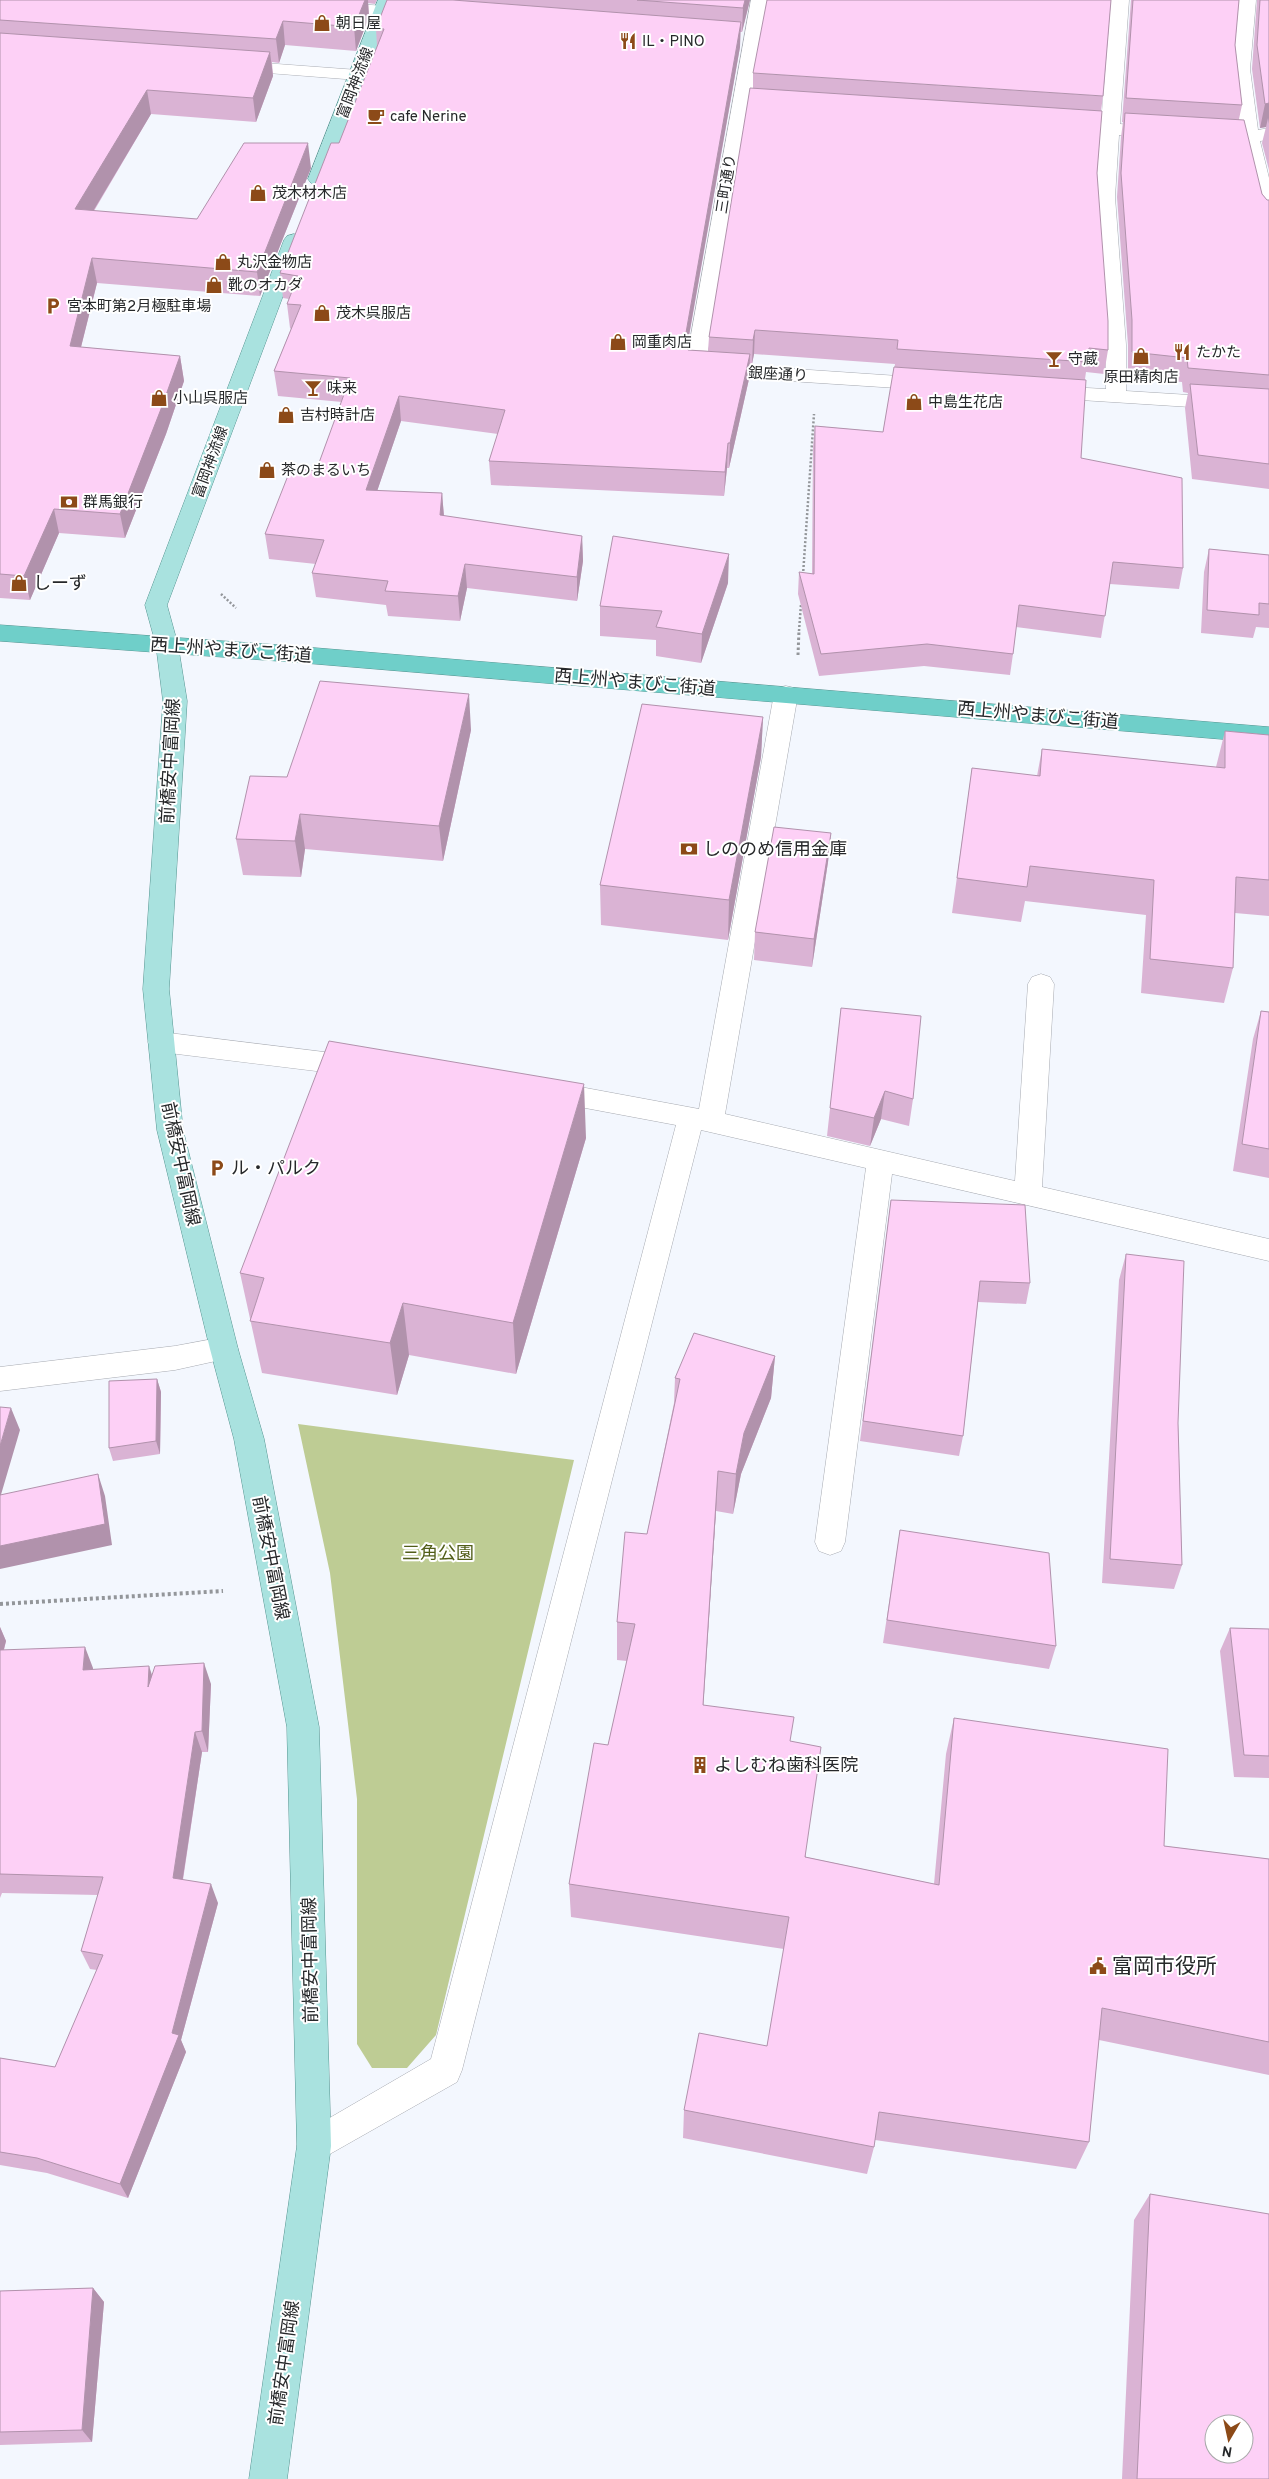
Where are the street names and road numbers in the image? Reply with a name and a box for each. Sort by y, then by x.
street label: 富岡神流線 [334,45,379,122]
street label: 三町通り [713,153,742,215]
street label: 銀座通り [747,364,808,387]
street label: 富岡神流線 [190,424,233,501]
street label: 西上州やまびこ街道 [149,634,313,669]
street label: 西上州やまびこ街道 [553,665,717,702]
street label: 前橋安中富岡線 [157,698,186,825]
street label: 西上州やまびこ街道 [956,698,1120,735]
street label: 前橋安中富岡線 [155,1100,204,1228]
street label: 前橋安中富岡線 [246,1494,293,1622]
street label: 前橋安中富岡線 [299,1897,324,2023]
street label: 前橋安中富岡線 [265,2299,306,2427]

